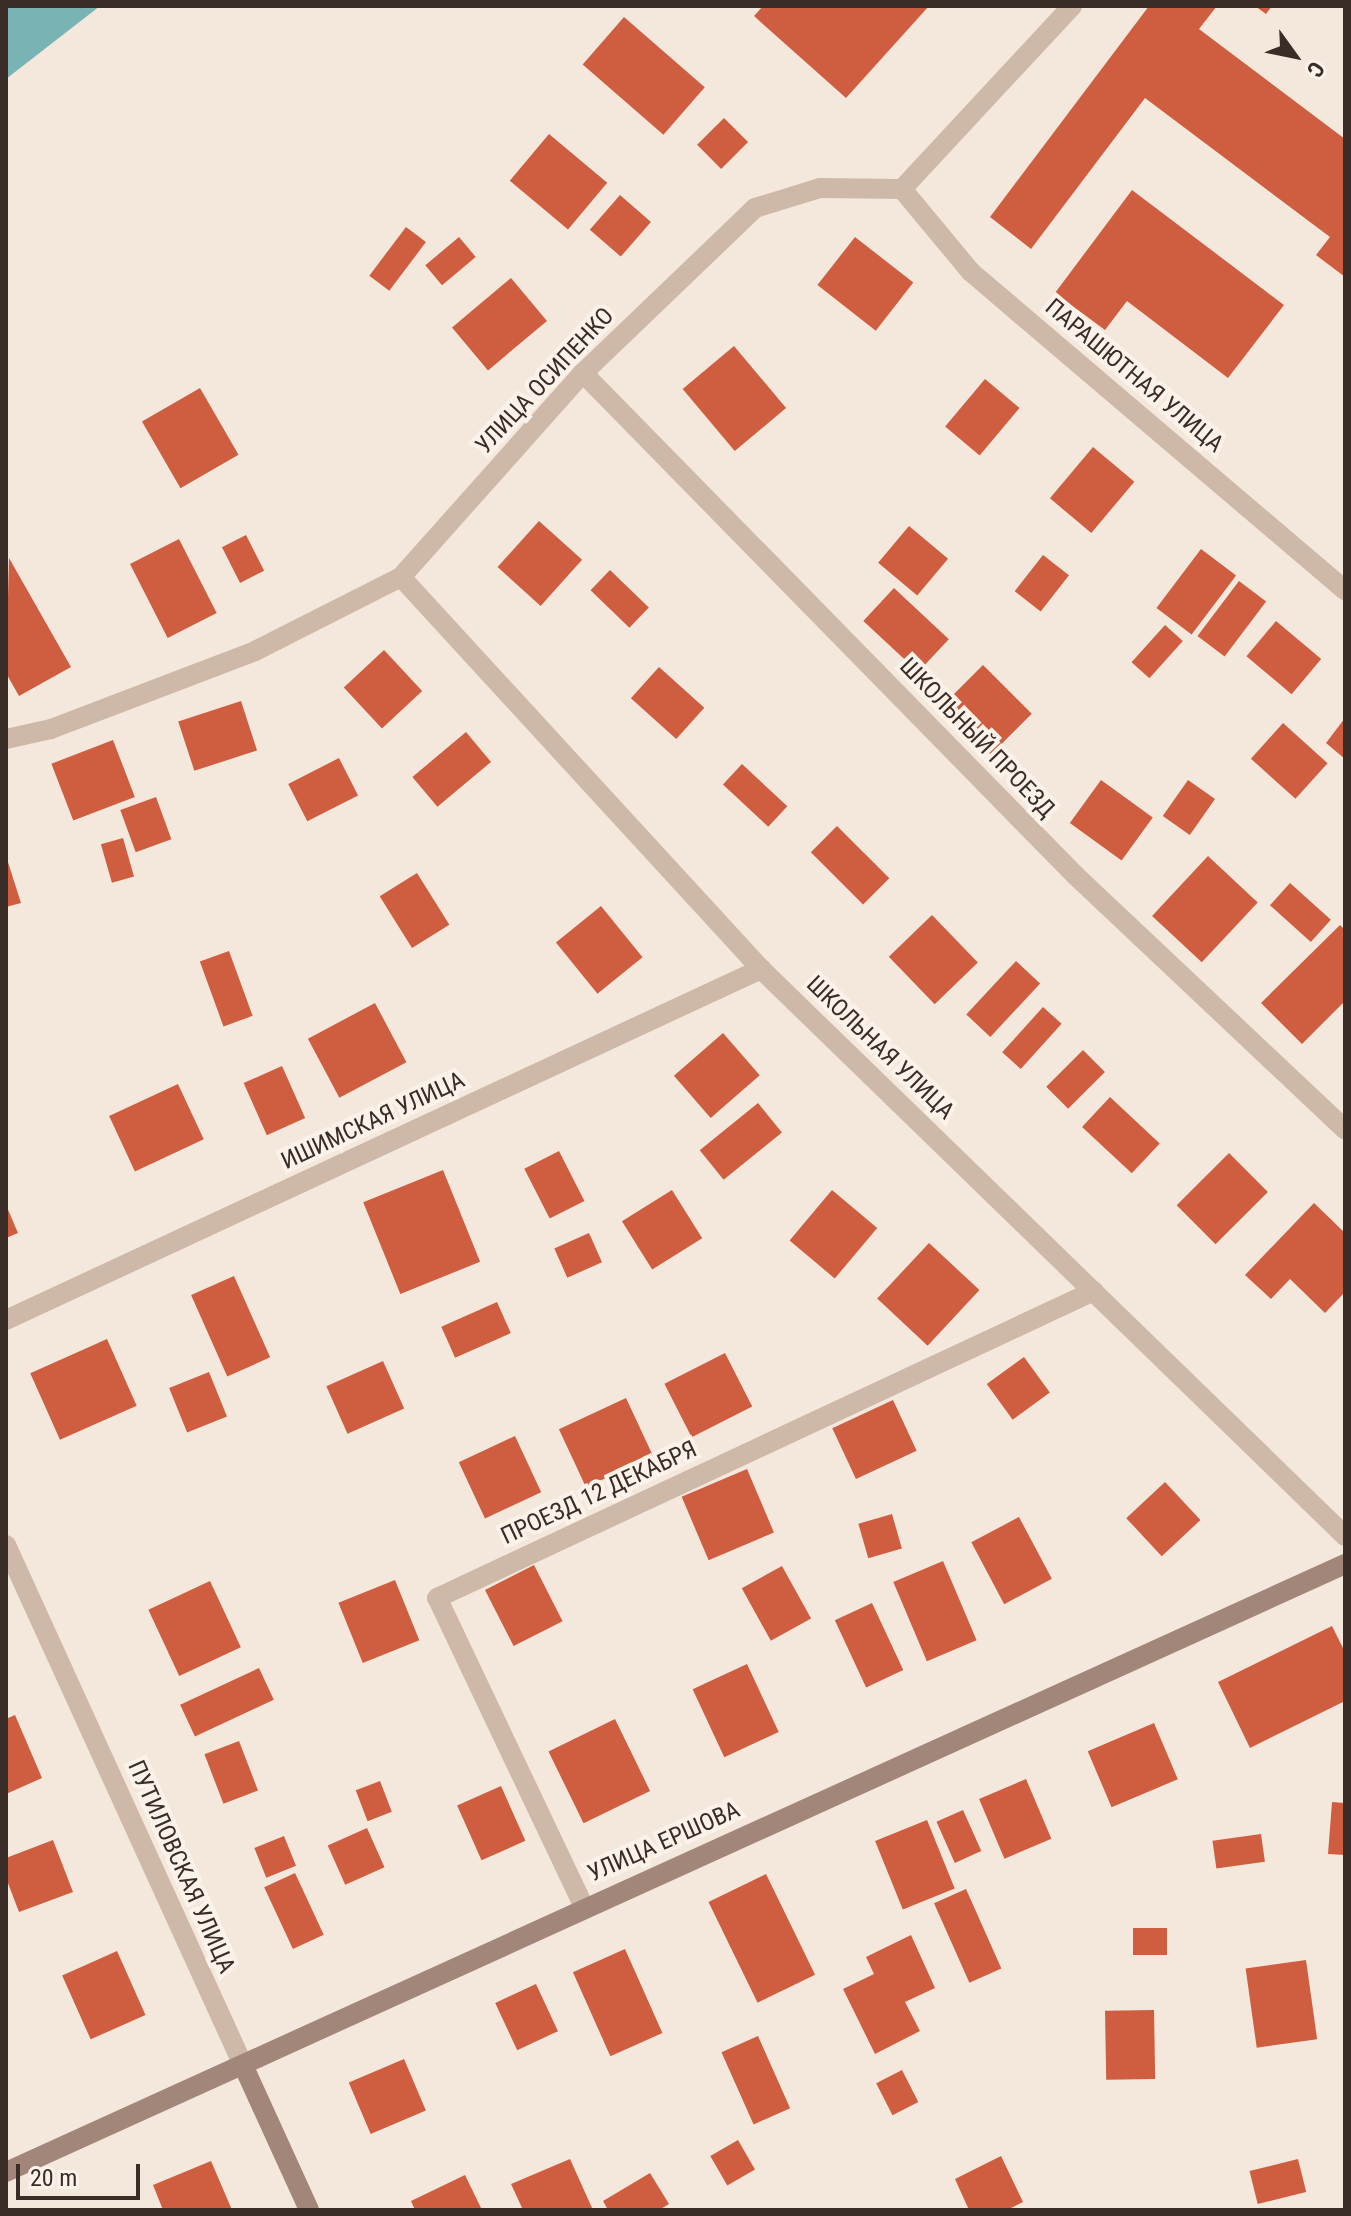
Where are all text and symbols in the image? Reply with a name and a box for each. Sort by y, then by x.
north arrow [1255,16,1335,96]
text: С [1302,57,1329,81]
street label: ПАРАШЮТНАЯ УЛИЦА [1039,293,1229,459]
street label: УЛИЦА ОСИПЕНКО [470,302,620,460]
street label: ШКОЛЬНЫЙ ПРОЕЗД [893,652,1061,824]
street label: ШКОЛЬНАЯ УЛИЦА [800,970,960,1126]
street label: ИШИМСКАЯ УЛИЦА [277,1066,469,1176]
street label: ПРОЕЗД 12 ДЕКАБРЯ [497,1435,701,1551]
street label: ПУТИЛОВСКАЯ УЛИЦА [121,1756,241,1978]
street label: УЛИЦА ЕРШОВА [584,1796,744,1888]
scale bar [20,2148,144,2198]
text: 20 m [30,2164,77,2192]

